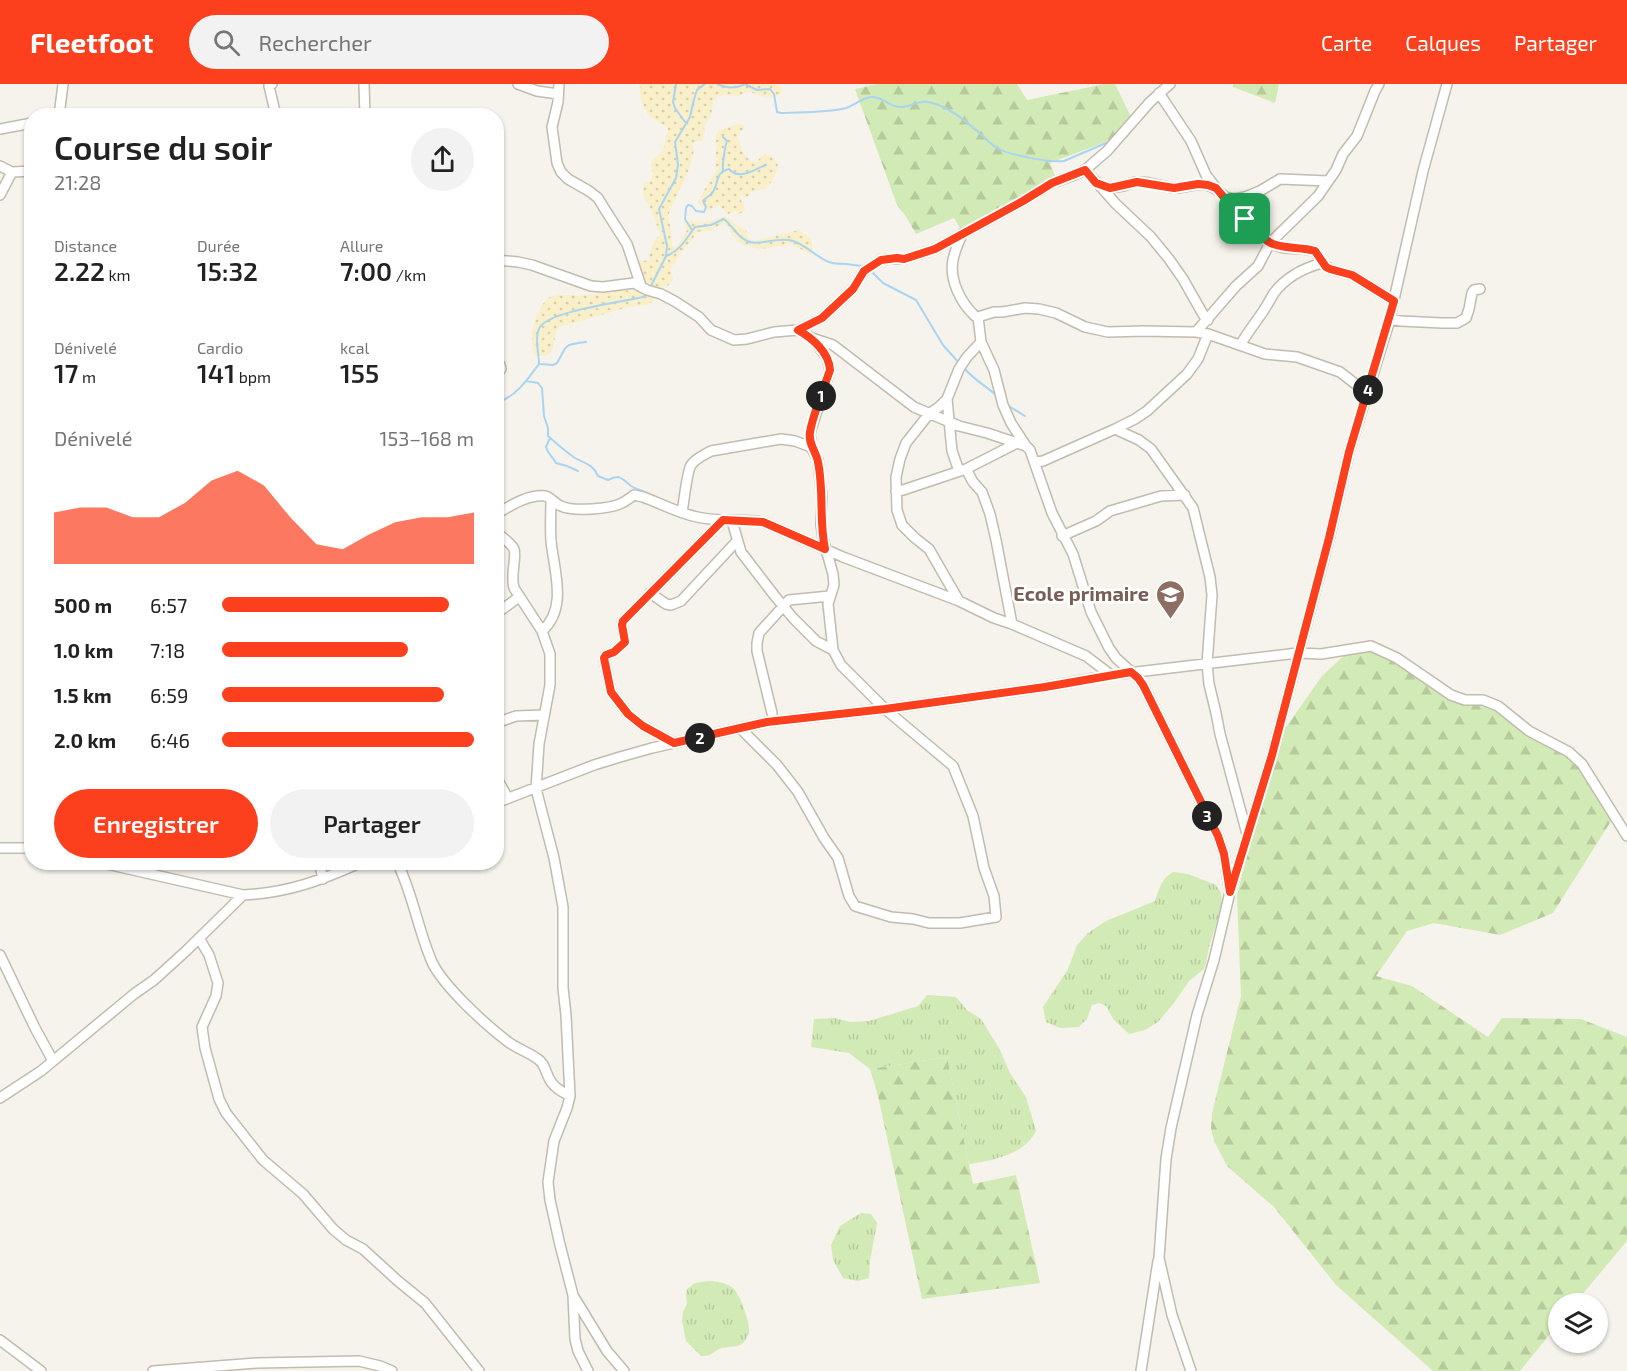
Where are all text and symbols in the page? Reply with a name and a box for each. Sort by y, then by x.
search box [189,15,609,69]
text: Fleetfoot [30,25,153,59]
icon: search [210,26,243,59]
text: Rechercher [258,29,372,55]
text: Carte [1321,30,1372,55]
text: Calques [1405,30,1481,55]
text: Partager [1514,30,1597,55]
text: Course du soir [54,127,273,167]
button: share [411,128,474,191]
text: 21:28 [54,170,101,194]
pin [1219,193,1270,244]
icon: arrive [1228,202,1261,235]
text: Distance [54,236,117,255]
text: Durée [197,236,240,255]
text: Allure [340,236,383,255]
text: 2.22 [54,255,105,286]
text: 15:32 [197,255,258,286]
text: 7:00 [340,255,392,286]
text: km [105,265,131,284]
text: /km [392,265,426,284]
text: Dénivelé [54,338,117,357]
text: Cardio [197,338,243,357]
text: kcal [340,338,369,357]
text: 17 [54,357,78,388]
text: 141 [197,357,235,388]
text: 155 [340,357,379,388]
text: m [78,367,96,386]
text: bpm [235,367,271,386]
pin: 4 [1353,375,1383,405]
text: 4 [1363,380,1373,399]
pin: 1 [806,381,836,411]
text: 1 [818,386,824,405]
text: Dénivelé [54,426,133,450]
text: 153–168 m [379,426,474,450]
school or university icon: Ecole primaire [1154,578,1186,620]
place label: Ecole primaire [1013,581,1149,605]
text: 500 m [54,593,112,617]
text: 6:57 [150,593,187,617]
text: 1.0 km [54,638,113,662]
text: 7:18 [150,638,185,662]
text: 1.5 km [54,683,112,707]
text: 6:59 [150,683,188,707]
pin: 2 [685,723,715,753]
text: 2.0 km [54,728,116,752]
text: 6:46 [150,728,190,752]
text: 2 [695,728,705,747]
button: Enregistrer [54,789,258,858]
button: Partager [270,789,474,858]
pin: 3 [1192,801,1222,831]
text: 3 [1202,806,1212,825]
map controls [1548,1293,1608,1353]
button: layers [1548,1293,1608,1353]

